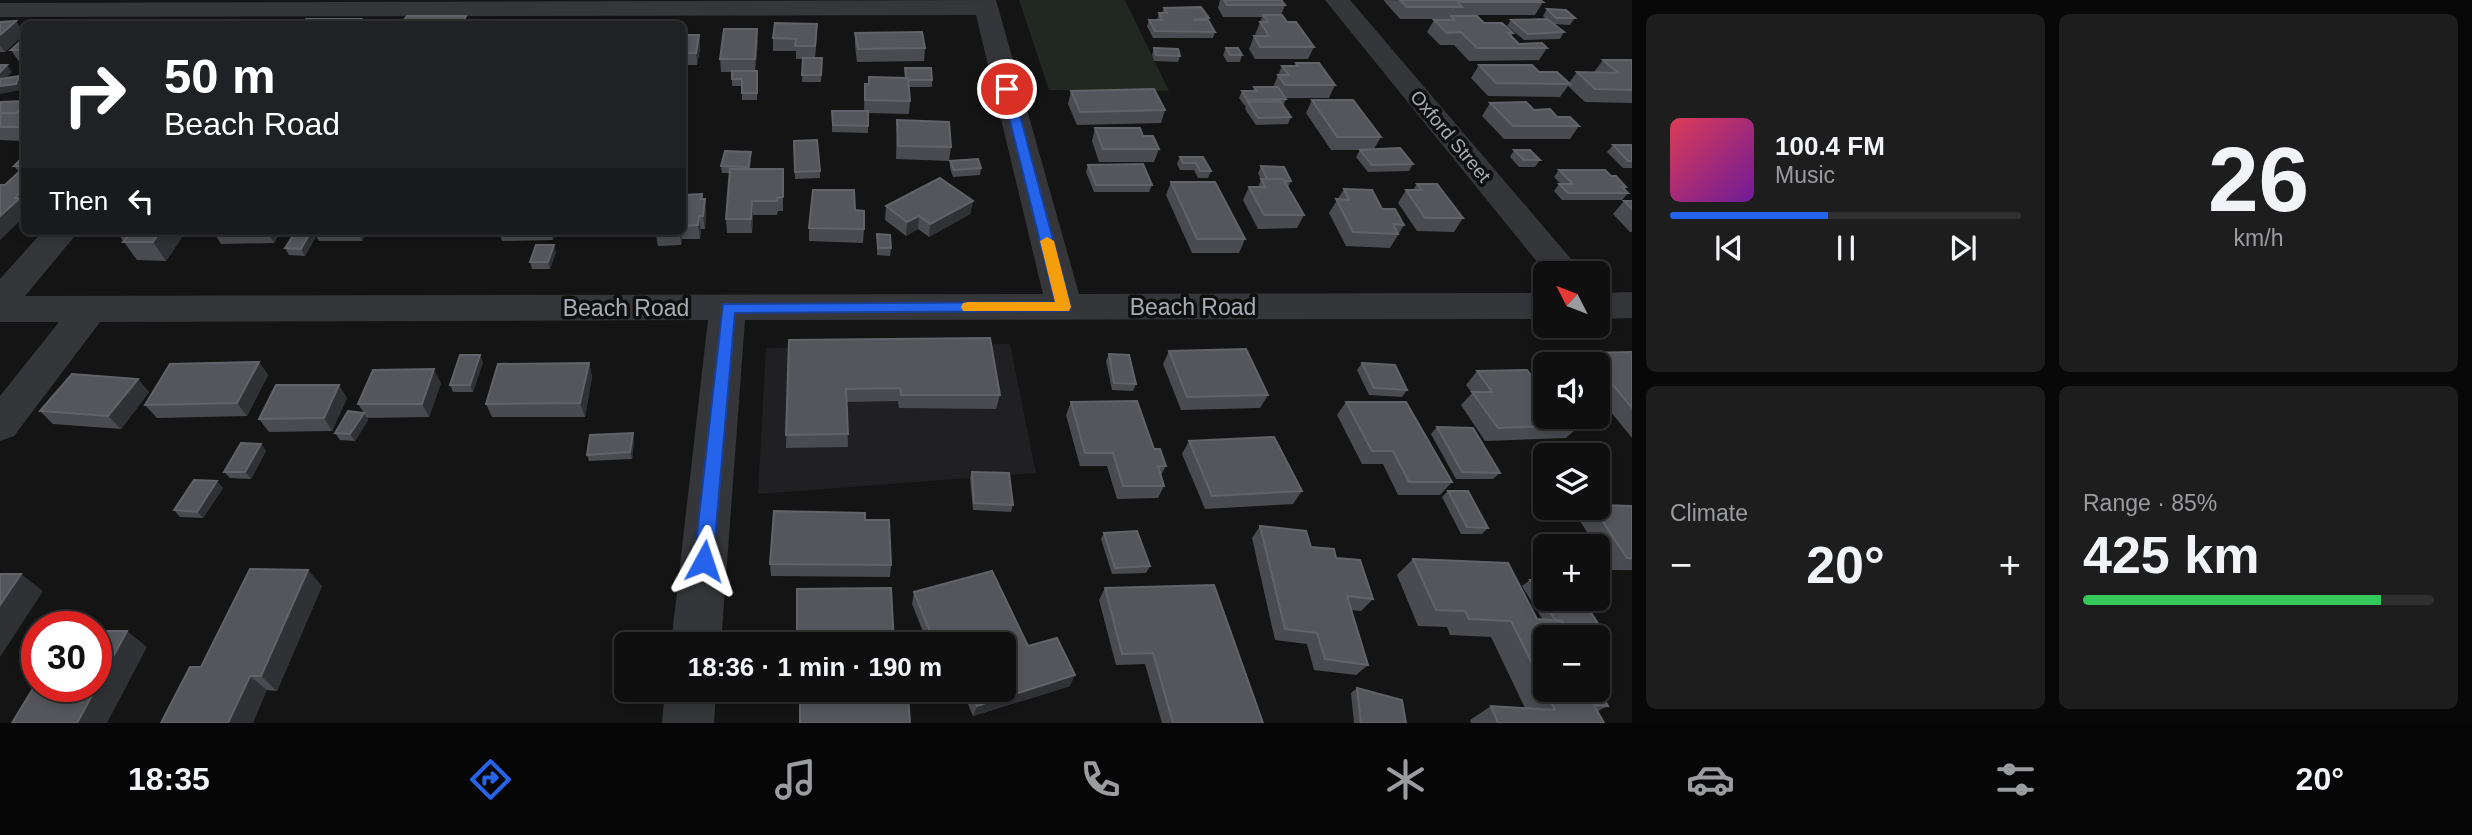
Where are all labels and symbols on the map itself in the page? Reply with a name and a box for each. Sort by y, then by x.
pin [977,59,1037,119]
street label: Oxford Street [1406,86,1495,187]
north arrow [1533,261,1610,338]
street label: Beach Road [1130,294,1256,320]
street label: Beach Road [563,295,689,321]
position arrow [667,524,741,598]
speed limit sign: 30 [21,611,112,702]

